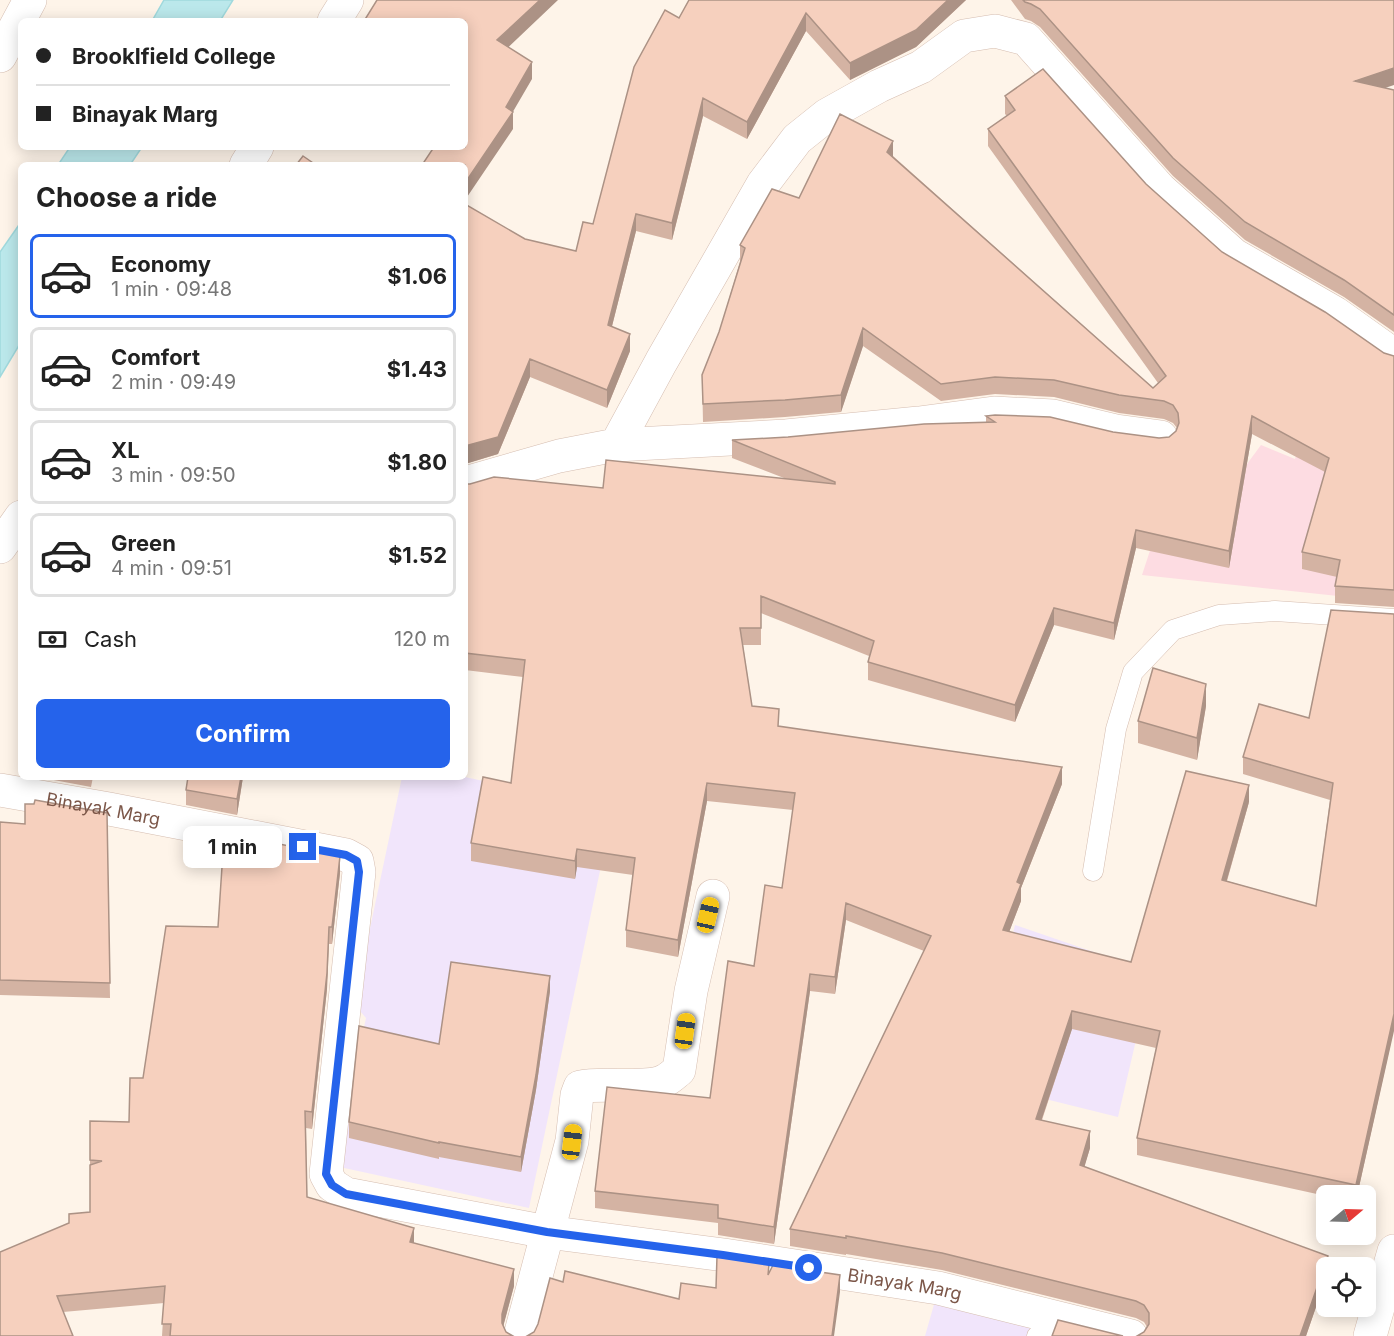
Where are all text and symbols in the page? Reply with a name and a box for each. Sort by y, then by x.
text: Brooklfield College [72,43,276,69]
text: Binayak Marg [72,101,218,127]
text: Choose a ride [36,181,217,214]
icon: car [39,249,93,303]
text: Economy [111,251,211,277]
text: $1.06 [387,263,447,289]
text: 1 min · 09:48 [111,277,232,301]
icon: car [39,342,93,396]
text: Comfort [111,344,200,370]
text: $1.43 [387,356,447,382]
text: 2 min · 09:49 [111,370,236,394]
icon: car [39,435,93,489]
text: XL [111,437,140,463]
text: $1.80 [387,449,447,475]
text: 3 min · 09:50 [111,463,236,487]
icon: car [39,528,93,582]
text: Green [111,530,176,556]
text: $1.52 [388,542,447,568]
text: 4 min · 09:51 [111,556,232,580]
icon: cash [36,623,69,656]
text: Cash [84,626,137,652]
text: 120 m [394,627,450,651]
button: Confirm [36,699,450,768]
street label: Binayak Marg [45,788,162,829]
callout: 1 min [183,826,282,868]
route end [289,833,316,860]
text: 1 min [208,835,257,859]
car [695,895,721,935]
car [674,1012,696,1050]
car [561,1123,583,1161]
north arrow [1316,1185,1376,1245]
map controls [1316,1185,1376,1317]
route start [795,1254,822,1281]
button: locate [1316,1257,1376,1317]
street label: Binayak Marg [846,1264,964,1304]

